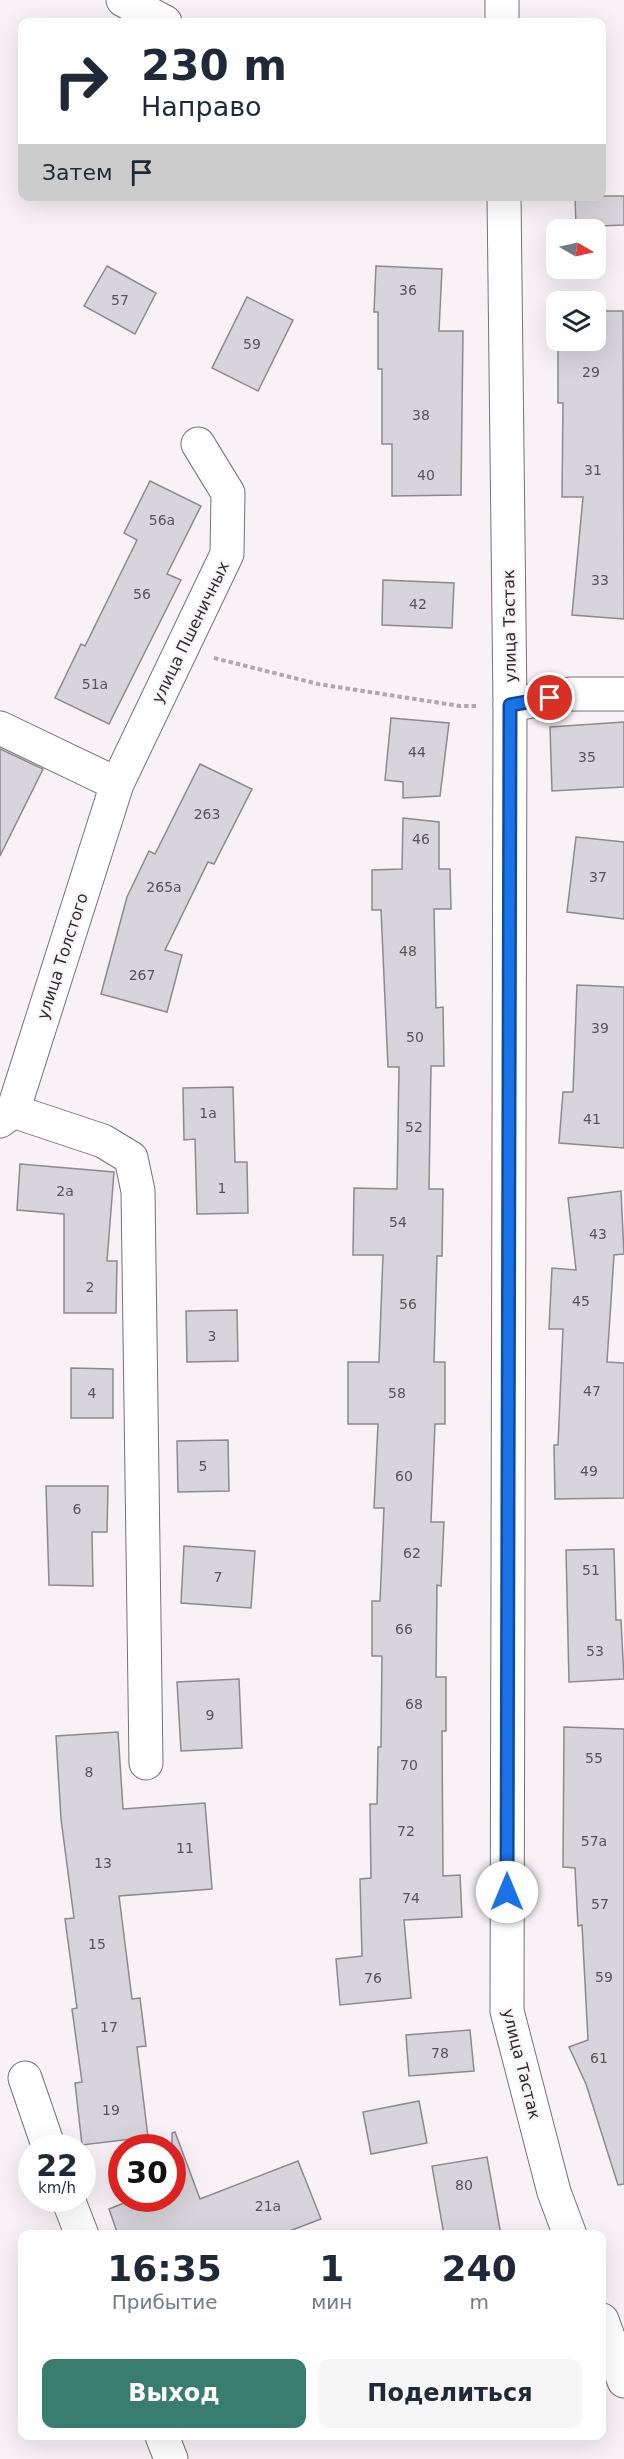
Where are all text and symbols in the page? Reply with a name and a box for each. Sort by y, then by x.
text: 230 m [141,41,287,90]
icon: right [42,42,120,120]
text: Направо [141,91,262,122]
icon: arrive [125,156,158,189]
text: Затем [42,160,113,185]
north arrow [546,219,606,279]
map controls [546,219,606,351]
house number: 36 [399,282,417,298]
button: layers [546,291,606,351]
house number: 57 [111,292,129,308]
house number: 59 [243,336,261,352]
house number: 29 [582,364,600,380]
house number: 38 [412,407,430,423]
house number: 31 [584,462,602,478]
house number: 40 [417,467,435,483]
house number: 56а [149,512,175,528]
street label: улица Пшеничных [148,558,233,706]
street label: улица Тастак [499,569,520,683]
house number: 33 [591,572,609,588]
house number: 56 [133,586,151,602]
house number: 42 [409,596,427,612]
pin [524,672,575,723]
house number: 51а [82,676,108,692]
icon: arrive [533,681,566,714]
house number: 44 [408,744,426,760]
house number: 35 [578,749,596,765]
house number: 263 [194,806,220,822]
house number: 46 [412,831,430,847]
house number: 37 [589,869,607,885]
house number: 265а [146,879,182,895]
street label: улица Толстого [33,891,92,1022]
house number: 48 [399,943,417,959]
house number: 267 [129,967,155,983]
house number: 39 [591,1020,609,1036]
house number: 50 [406,1029,424,1045]
house number: 1а [199,1105,217,1121]
house number: 41 [583,1111,601,1127]
house number: 52 [405,1119,423,1135]
house number: 1 [218,1180,226,1196]
house number: 2а [56,1183,74,1199]
house number: 54 [389,1214,407,1230]
house number: 43 [589,1226,607,1242]
house number: 2 [86,1279,94,1295]
house number: 45 [572,1293,590,1309]
house number: 56 [399,1296,417,1312]
house number: 3 [208,1328,216,1344]
house number: 47 [583,1383,601,1399]
house number: 4 [88,1385,97,1401]
house number: 58 [388,1385,406,1401]
house number: 5 [199,1458,207,1474]
house number: 49 [580,1463,598,1479]
house number: 60 [395,1468,413,1484]
house number: 6 [73,1501,82,1517]
house number: 62 [403,1545,421,1561]
house number: 51 [582,1562,600,1578]
house number: 7 [214,1569,222,1585]
house number: 66 [395,1621,413,1637]
house number: 53 [586,1643,604,1659]
house number: 68 [405,1696,423,1712]
house number: 9 [206,1707,214,1723]
house number: 55 [585,1750,603,1766]
house number: 70 [400,1757,418,1773]
house number: 8 [85,1764,93,1780]
house number: 72 [397,1823,415,1839]
house number: 57а [581,1833,607,1849]
house number: 11 [176,1840,194,1856]
house number: 13 [94,1855,112,1871]
position arrow [475,1860,539,1924]
house number: 74 [402,1890,420,1906]
house number: 57 [591,1896,609,1912]
house number: 15 [88,1936,106,1952]
house number: 59 [595,1969,613,1985]
house number: 76 [364,1970,382,1986]
street label: улица Тастак [499,2007,544,2122]
house number: 17 [100,2019,118,2035]
house number: 78 [431,2045,449,2061]
house number: 61 [590,2050,608,2066]
house number: 19 [102,2102,120,2118]
speed limit sign: 30 [108,2134,186,2212]
text: 22 [36,2148,78,2183]
house number: 80 [455,2177,473,2193]
text: km/h [38,2179,76,2197]
house number: 21а [255,2198,281,2214]
text: 16:35 [107,2248,222,2289]
text: 1 [319,2248,344,2289]
text: 240 [442,2248,517,2289]
text: Прибытие [112,2290,217,2314]
text: мин [311,2290,352,2314]
text: m [469,2290,489,2314]
button: Выход [42,2359,306,2428]
button: Поделиться [318,2359,582,2428]

